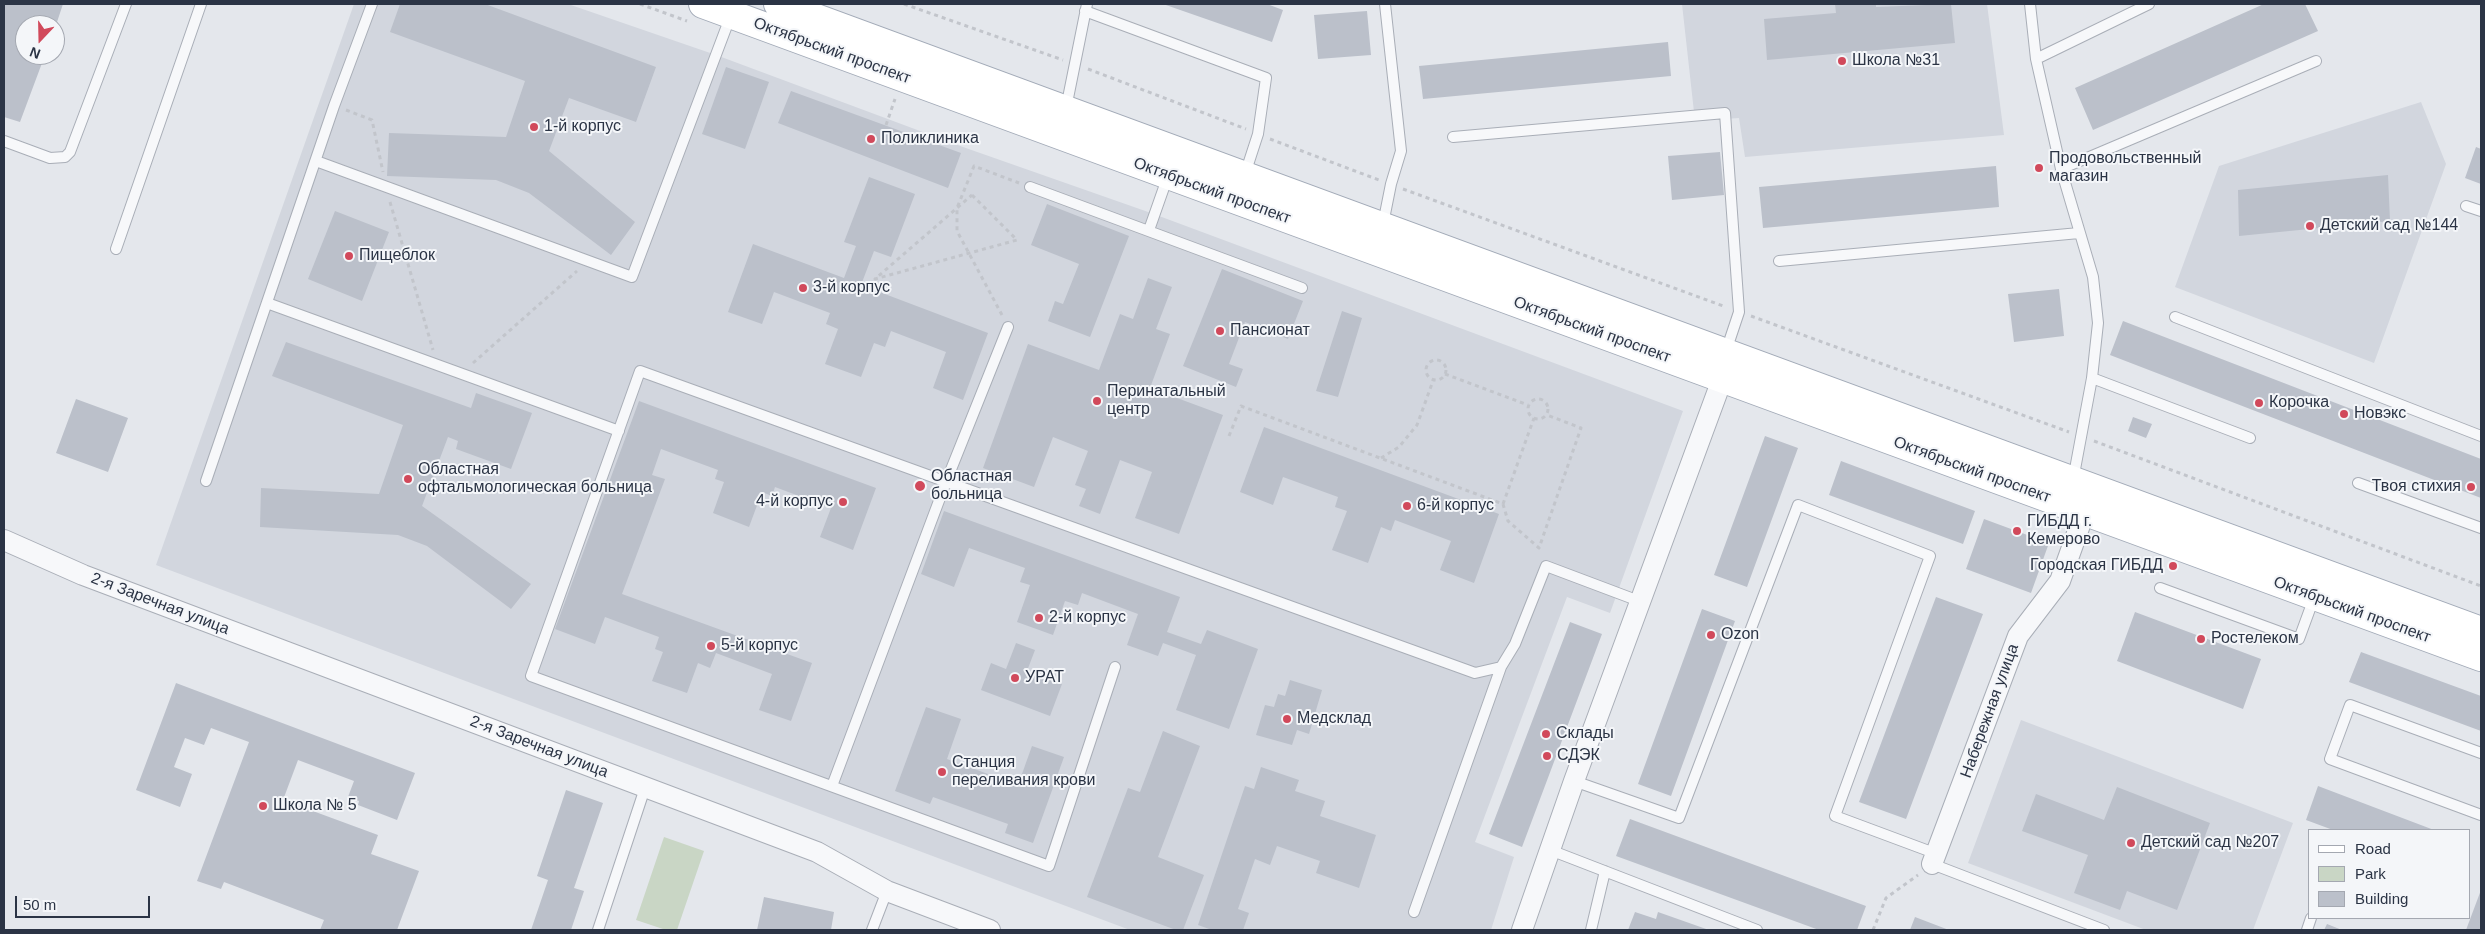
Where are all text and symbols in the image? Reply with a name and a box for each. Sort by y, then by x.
street label: Октябрьский проспект [751,14,913,88]
north arrow [15,15,65,65]
text: N [27,44,43,62]
place label: Школа №31 [1852,51,1940,71]
marker: Школа №31 [1836,55,1848,67]
place label: 1-й корпус [544,117,621,137]
marker: 1-й корпус [528,121,540,133]
place label: Поликлиника [881,129,979,149]
marker: Поликлиника [865,133,877,145]
place label: Продовольственный магазин [2049,149,2201,187]
street label: Октябрьский проспект [1131,154,1293,228]
marker: Продовольственный магазин [2033,162,2045,174]
place label: Детский сад №144 [2320,216,2458,236]
marker: Детский сад №144 [2304,220,2316,232]
place label: Пищеблок [359,246,435,266]
marker: Пищеблок [343,250,355,262]
place label: 3-й корпус [813,278,890,298]
marker: 3-й корпус [797,282,809,294]
street label: Октябрьский проспект [1511,293,1673,367]
place label: Пансионат [1230,321,1310,341]
marker: Пансионат [1214,325,1226,337]
place label: Перинатальный центр [1107,382,1226,420]
place label: Корочка [2269,393,2329,413]
marker: Перинатальный центр [1091,395,1103,407]
marker: Корочка [2253,397,2265,409]
place label: Новэкс [2354,404,2406,424]
marker: Новэкс [2338,408,2350,420]
street label: Октябрьский проспект [1891,433,2053,507]
place label: Областная офтальмологическая больница [418,460,652,498]
place label: Областная больница [931,467,1012,505]
marker: Областная офтальмологическая больница [402,473,414,485]
place label: Твоя стихия [2372,477,2461,497]
marker: Областная больница [913,479,927,493]
marker: Твоя стихия [2465,481,2477,493]
place label: 4-й корпус [756,492,833,512]
marker: 4-й корпус [837,496,849,508]
place label: 6-й корпус [1417,496,1494,516]
marker: 6-й корпус [1401,500,1413,512]
place label: ГИБДД г. Кемерово [2027,512,2100,550]
marker: ГИБДД г. Кемерово [2011,525,2023,537]
place label: Городская ГИБДД [2030,556,2163,576]
marker: Городская ГИБДД [2167,560,2179,572]
street label: 2-я Заречная улица [88,569,232,639]
street label: Октябрьский проспект [2271,573,2433,647]
place label: 2-й корпус [1049,608,1126,628]
marker: 2-й корпус [1033,612,1045,624]
place label: Ozon [1721,625,1759,645]
marker: Ozon [1705,629,1717,641]
place label: Ростелеком [2211,629,2299,649]
marker: Ростелеком [2195,633,2207,645]
place label: 5-й корпус [721,636,798,656]
marker: 5-й корпус [705,640,717,652]
street label: Набережная улица [1957,641,2023,781]
place label: УРАТ [1025,668,1064,688]
marker: УРАТ [1009,672,1021,684]
place label: Медсклад [1297,709,1371,729]
street label: 2-я Заречная улица [467,712,611,782]
marker: Медсклад [1281,713,1293,725]
place label: Склады [1556,724,1614,744]
marker: Склады [1540,728,1552,740]
place label: СДЭК [1557,746,1600,766]
marker: СДЭК [1541,750,1553,762]
place label: Станция переливания крови [952,753,1095,791]
marker: Станция переливания крови [936,766,948,778]
place label: Школа № 5 [273,796,357,816]
marker: Школа № 5 [257,800,269,812]
legend [2308,829,2470,919]
place label: Детский сад №207 [2141,833,2279,853]
marker: Детский сад №207 [2125,837,2137,849]
text: Road [2355,840,2391,857]
text: Park [2355,865,2386,882]
scale bar [18,886,152,918]
text: Building [2355,890,2408,907]
text: 50 m [23,896,56,913]

